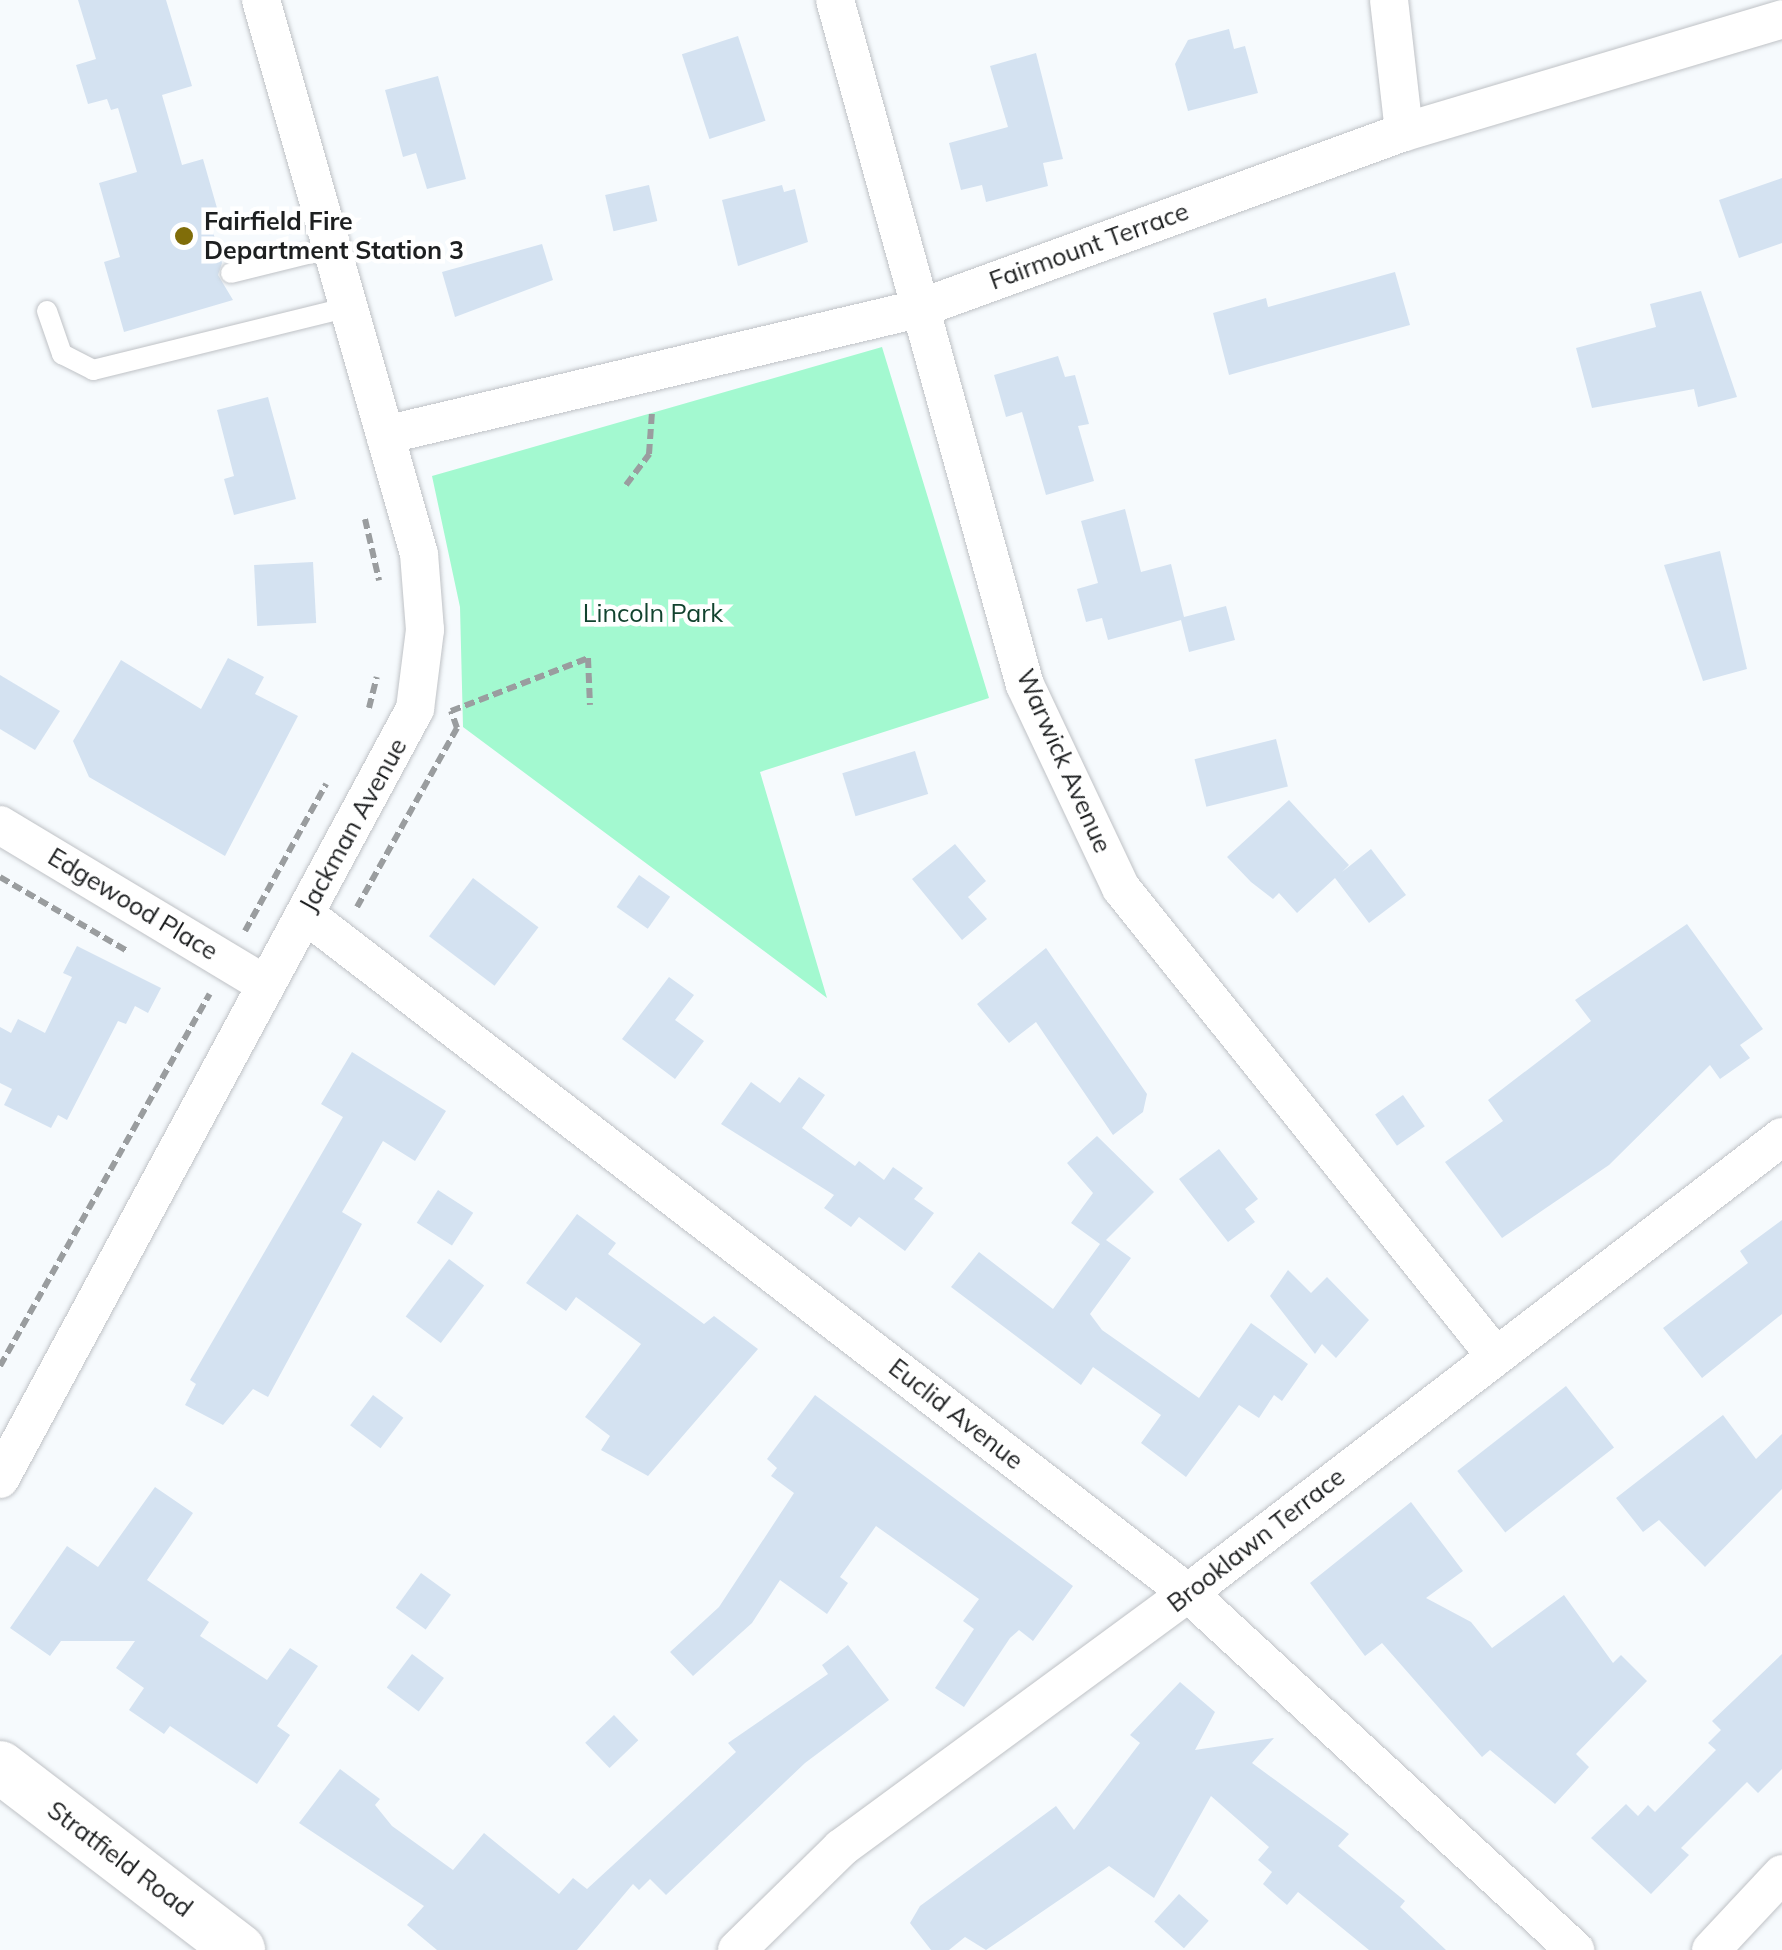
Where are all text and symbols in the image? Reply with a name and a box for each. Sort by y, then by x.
street label: Fairmount Terrace [985,196,1193,296]
place label: Fairfield Fire Department Station 3 [204,207,464,266]
marker: Fairfield Fire Department Station 3 [173,225,195,247]
park label: Lincoln Park [583,598,723,628]
street label: Warwick Avenue [1010,665,1118,857]
street label: Jackman Avenue [293,733,413,917]
street label: Edgewood Place [43,842,223,966]
street label: Euclid Avenue [883,1352,1029,1476]
street label: Brooklawn Terrace [1161,1462,1351,1618]
street label: Stratfield Road [42,1795,198,1923]

